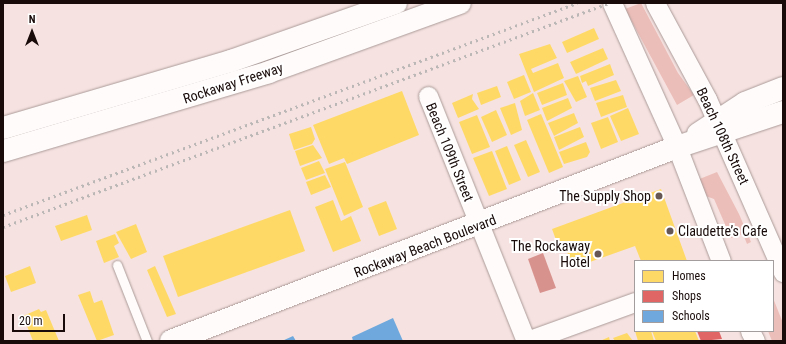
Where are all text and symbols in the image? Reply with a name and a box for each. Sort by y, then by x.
north arrow [12,12,52,52]
text: N [29,13,35,26]
street label: Rockaway Freeway [181,59,285,107]
street label: Beach 108th Street [693,85,753,187]
street label: Beach 109th Street [423,100,477,204]
place label: The Supply Shop [559,188,651,204]
marker: The Supply Shop [654,191,664,201]
street label: Rockaway Beach Boulevard [352,211,498,281]
place label: Claudette’s Cafe [678,223,767,239]
marker: Claudette’s Cafe [665,226,675,236]
place label: The Rockaway Hotel [511,238,590,270]
marker: The Rockaway Hotel [593,249,603,259]
legend [634,260,774,332]
text: Homes [672,269,706,283]
text: Shops [672,289,701,303]
scale bar [14,306,67,332]
text: Schools [672,309,710,323]
text: 20 m [19,314,43,328]

